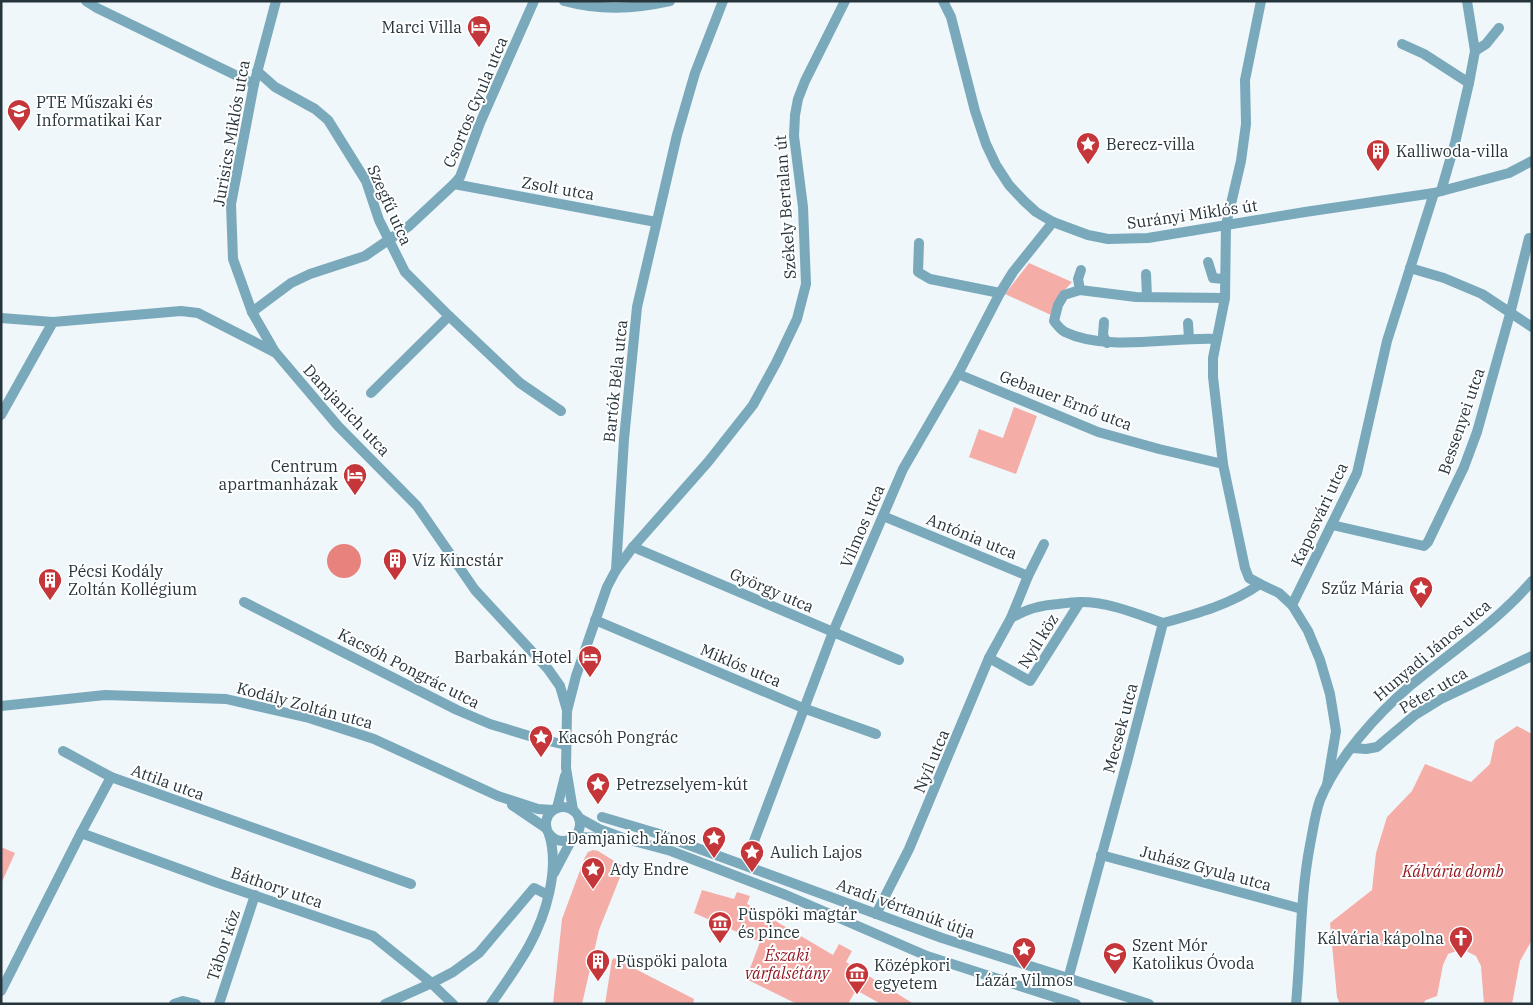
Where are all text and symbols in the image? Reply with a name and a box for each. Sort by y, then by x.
hotel icon: Marci Villa [466,14,492,48]
place label: Marci Villa [382,17,462,37]
street label: Csortos Gyula utca [438,33,512,171]
street label: Jurisics Miklós utca [208,58,254,208]
place label: PTE Műszaki és Informatikai Kar [36,92,162,130]
school or university icon: PTE Műszaki és Informatikai Kar [6,98,32,132]
place icon: Berecz-villa [1075,131,1101,165]
street label: Székely Bertalan út [770,134,800,280]
place label: Berecz-villa [1106,134,1195,154]
building icon: Kalliwoda-villa [1365,138,1391,172]
place label: Kalliwoda-villa [1396,141,1509,161]
street label: Szegfű utca [363,162,417,249]
street label: Zsolt utca [520,172,596,204]
street label: Surányi Miklós út [1125,195,1259,233]
street label: Bartók Béla utca [599,318,631,443]
street label: Damjanich utca [299,360,395,460]
street label: Gebauer Ernő utca [997,365,1135,435]
street label: Bessenyei utca [1433,365,1489,477]
place label: Centrum apartmanházak [219,456,339,494]
street label: Kaposvári utca [1286,459,1352,569]
hotel icon: Centrum apartmanházak [342,462,368,496]
street label: Vilmos utca [836,481,889,571]
street label: Antónia utca [924,509,1021,563]
building icon: Víz Kincstár [382,547,408,581]
place label: Víz Kincstár [412,550,503,570]
place label: Pécsi Kodály Zoltán Kollégium [68,561,197,599]
street label: György utca [727,563,817,617]
building icon: Pécsi Kodály Zoltán Kollégium [37,567,63,601]
place icon: Szűz Mária [1408,575,1434,609]
place label: Szűz Mária [1321,578,1404,598]
street label: Hunyadi János utca [1369,595,1495,705]
street label: Nyíl köz [1013,610,1063,672]
street label: Kacsóh Pongrác utca [335,624,484,713]
street label: Miklós utca [697,639,785,691]
hotel icon: Barbakán Hotel [577,644,603,678]
place label: Barbakán Hotel [454,647,572,667]
street label: Péter utca [1395,662,1471,718]
street label: Kodály Zoltán utca [235,677,376,733]
street label: Mecsek utca [1098,680,1142,775]
place icon: Kacsóh Pongrác [528,724,554,758]
street label: Nyíl utca [909,726,953,796]
place label: Kacsóh Pongrác [558,727,678,747]
street label: Attila utca [129,759,208,805]
place icon: Petrezselyem-kút [585,771,611,805]
place label: Petrezselyem-kút [616,774,748,794]
place icon: Damjanich János [701,825,727,859]
place label: Damjanich János [567,828,696,848]
place icon: Aulich Lajos [739,839,765,873]
street label: Juhász Gyula utca [1138,841,1274,895]
place label: Aulich Lajos [770,842,862,862]
place icon: Ady Endre [580,856,606,890]
place label: Ady Endre [610,859,689,879]
park label: Kálvária domb [1401,861,1504,881]
street label: Báthory utca [228,862,326,912]
street label: Aradi vértanúk útja [834,874,978,942]
place label: Püspöki magtár és pince [738,904,857,942]
street label: Tábor köz [202,907,244,983]
museum icon: Püspöki magtár és pince [707,910,733,944]
church icon: Kálvária kápolna [1448,925,1474,959]
place label: Kálvária kápolna [1317,928,1444,948]
place label: Szent Mór Katolikus Óvoda [1132,935,1255,973]
place icon: Lázár Vilmos [1011,936,1037,970]
school or university icon: Szent Mór Katolikus Óvoda [1102,941,1128,975]
park label: Északi várfalsétány [745,944,831,983]
building icon: Püspöki palota [585,948,611,982]
place label: Püspöki palota [616,951,728,971]
place label: Középkori egyetem [874,955,950,993]
museum icon: Középkori egyetem [844,961,870,995]
place label: Lázár Vilmos [975,970,1073,990]

